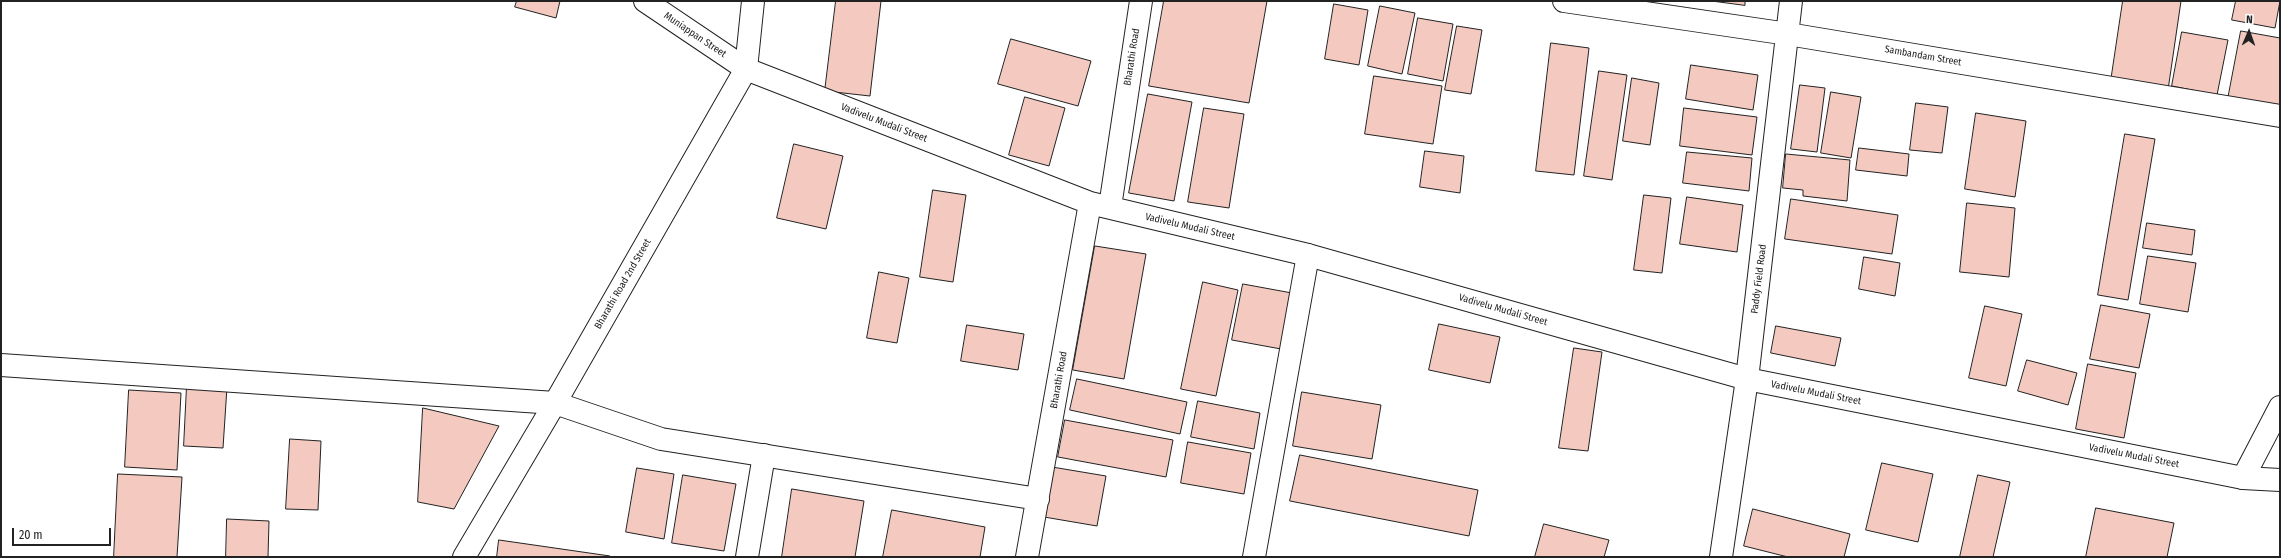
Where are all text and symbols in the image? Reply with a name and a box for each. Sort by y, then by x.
street label: Muniappan Street [662,10,728,60]
north arrow [2229,12,2269,52]
text: N [2246,13,2253,26]
street label: Bharathi Road [1122,27,1142,87]
street label: Sambandam Street [1884,43,1962,69]
street label: Vadivelu Mudali Street [839,101,929,145]
street label: Vadivelu Mudali Street [1144,211,1236,243]
street label: Bharathi Road 2nd Street [592,237,654,331]
street label: Paddy Field Road [1749,244,1769,314]
street label: Vadivelu Mudali Street [1457,292,1549,328]
street label: Bharathi Road [1048,350,1070,410]
street label: Vadivelu Mudali Street [1770,378,1862,408]
street label: Vadivelu Mudali Street [2088,441,2180,471]
scale bar [14,520,113,546]
text: 20 m [19,528,43,542]

